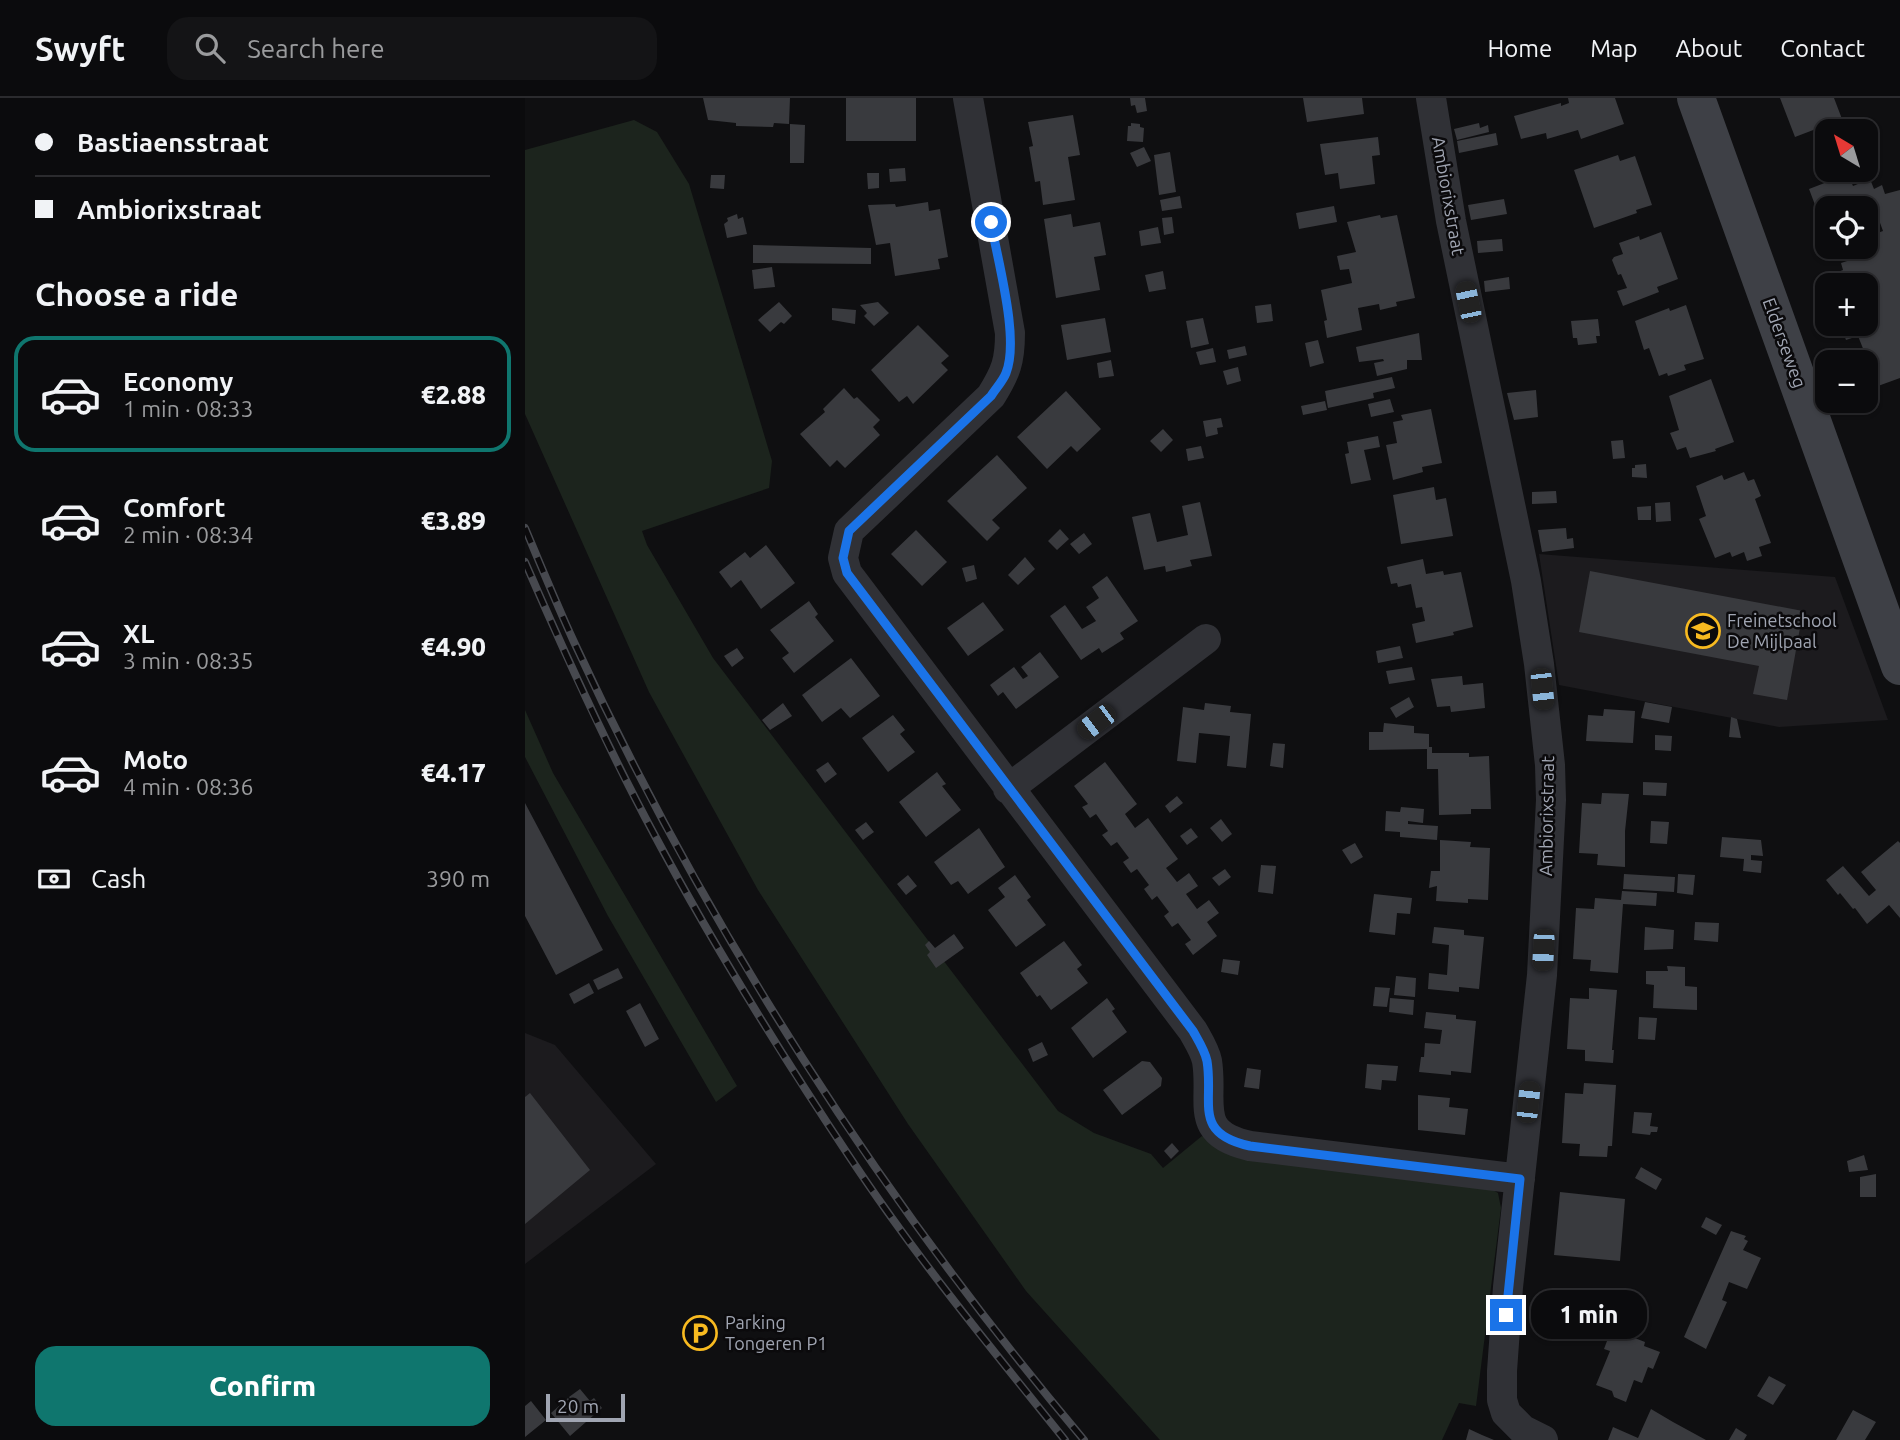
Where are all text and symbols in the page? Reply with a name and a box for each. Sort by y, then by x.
search box [167,17,657,80]
icon: search [191,29,229,67]
text: Swyft [35,30,125,67]
text: Search here [247,34,385,63]
text: Home [1487,35,1552,62]
text: Map [1590,35,1637,62]
text: About [1675,35,1742,62]
text: Contact [1780,35,1865,62]
north arrow [1815,119,1878,182]
map controls [1815,119,1878,413]
text: Bastiaensstraat [77,128,269,157]
street label: Ambiorixstraat [1429,135,1469,257]
text: Ambiorixstraat [77,195,262,224]
button: locate [1815,196,1878,259]
route start [975,206,1007,238]
button: + [1815,273,1878,336]
text: Choose a ride [35,276,238,312]
car [1454,279,1483,325]
street label: Elderseweg [1759,295,1810,390]
button: − [1815,350,1878,413]
icon: car [39,363,102,426]
text: Economy [123,367,233,396]
text: €2.88 [421,380,486,409]
text: 1 min · 08:33 [123,396,254,421]
icon: car [39,489,102,552]
text: Comfort [123,493,226,522]
text: €3.89 [421,506,486,535]
text: 2 min · 08:34 [123,522,254,547]
place label: Freinetschool De Mijlpaal [1727,610,1837,651]
school or university icon: Freinetschool De Mijlpaal [1684,612,1722,650]
icon: car [39,615,102,678]
text: XL [123,619,154,648]
text: €4.90 [421,632,486,661]
text: 3 min · 08:35 [123,648,254,673]
car [1530,667,1555,711]
car [1073,701,1120,743]
icon: car [39,741,102,804]
text: Moto [123,745,188,774]
street label: Ambiorixstraat [1535,756,1557,876]
text: €4.17 [421,758,486,787]
text: 4 min · 08:36 [123,774,254,799]
icon: cash [35,860,73,898]
text: Cash [91,864,146,893]
text: 390 m [426,866,490,891]
car [1532,928,1555,972]
car [1516,1080,1541,1124]
callout: 1 min [1531,1290,1646,1340]
route end [1490,1299,1522,1331]
text: 1 min [1560,1302,1618,1327]
place label: Parking Tongeren P1 [725,1312,827,1353]
parking icon: Parking Tongeren P1 [681,1314,719,1352]
button: Confirm [35,1346,490,1426]
scale bar [546,1391,625,1423]
text: 20 m [557,1395,599,1417]

